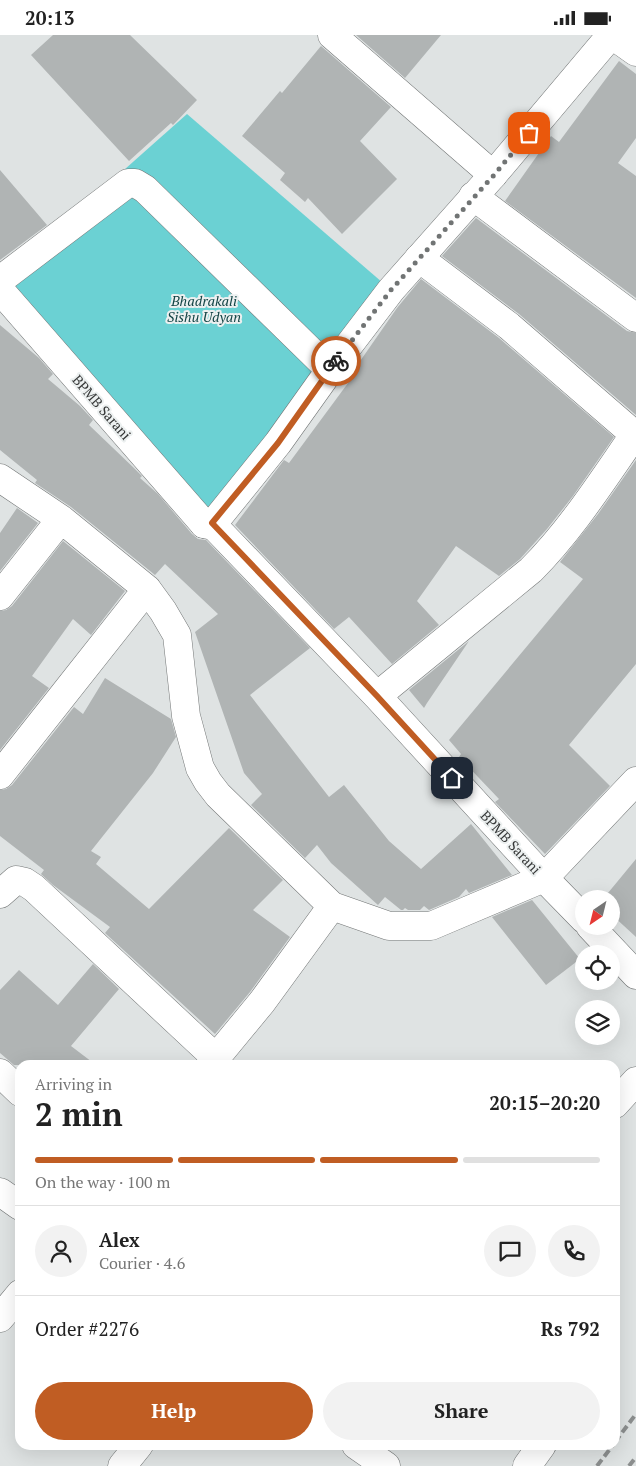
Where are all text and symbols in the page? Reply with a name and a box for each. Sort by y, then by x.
text: 20:13 [25,5,74,30]
pin [508,112,550,154]
icon: bag [515,119,543,147]
park label: Bhadrakali Sishu Udyan [167,291,241,326]
courier [311,336,361,386]
icon: bike [322,347,350,375]
street label: BPMB Sarani [68,370,136,444]
pin [431,757,473,799]
icon: home [438,764,466,792]
street label: BPMB Sarani [477,806,545,878]
north arrow [575,890,620,935]
map controls [575,890,620,1045]
button: locate [575,945,620,990]
button: layers [575,1000,620,1045]
text: Arriving in [35,1073,112,1095]
text: 20:15–20:20 [489,1090,600,1115]
text: 2 min [35,1093,123,1135]
text: On the way · 100 m [35,1171,170,1193]
button: person [35,1225,87,1277]
button: chat [484,1225,536,1277]
button: phone [548,1225,600,1277]
text: Alex [99,1227,140,1252]
text: Courier · 4.6 [99,1252,185,1274]
text: Order #2276 [35,1316,139,1341]
text: Rs 792 [541,1316,600,1341]
button: Help [35,1382,313,1440]
button: Share [323,1382,600,1440]

